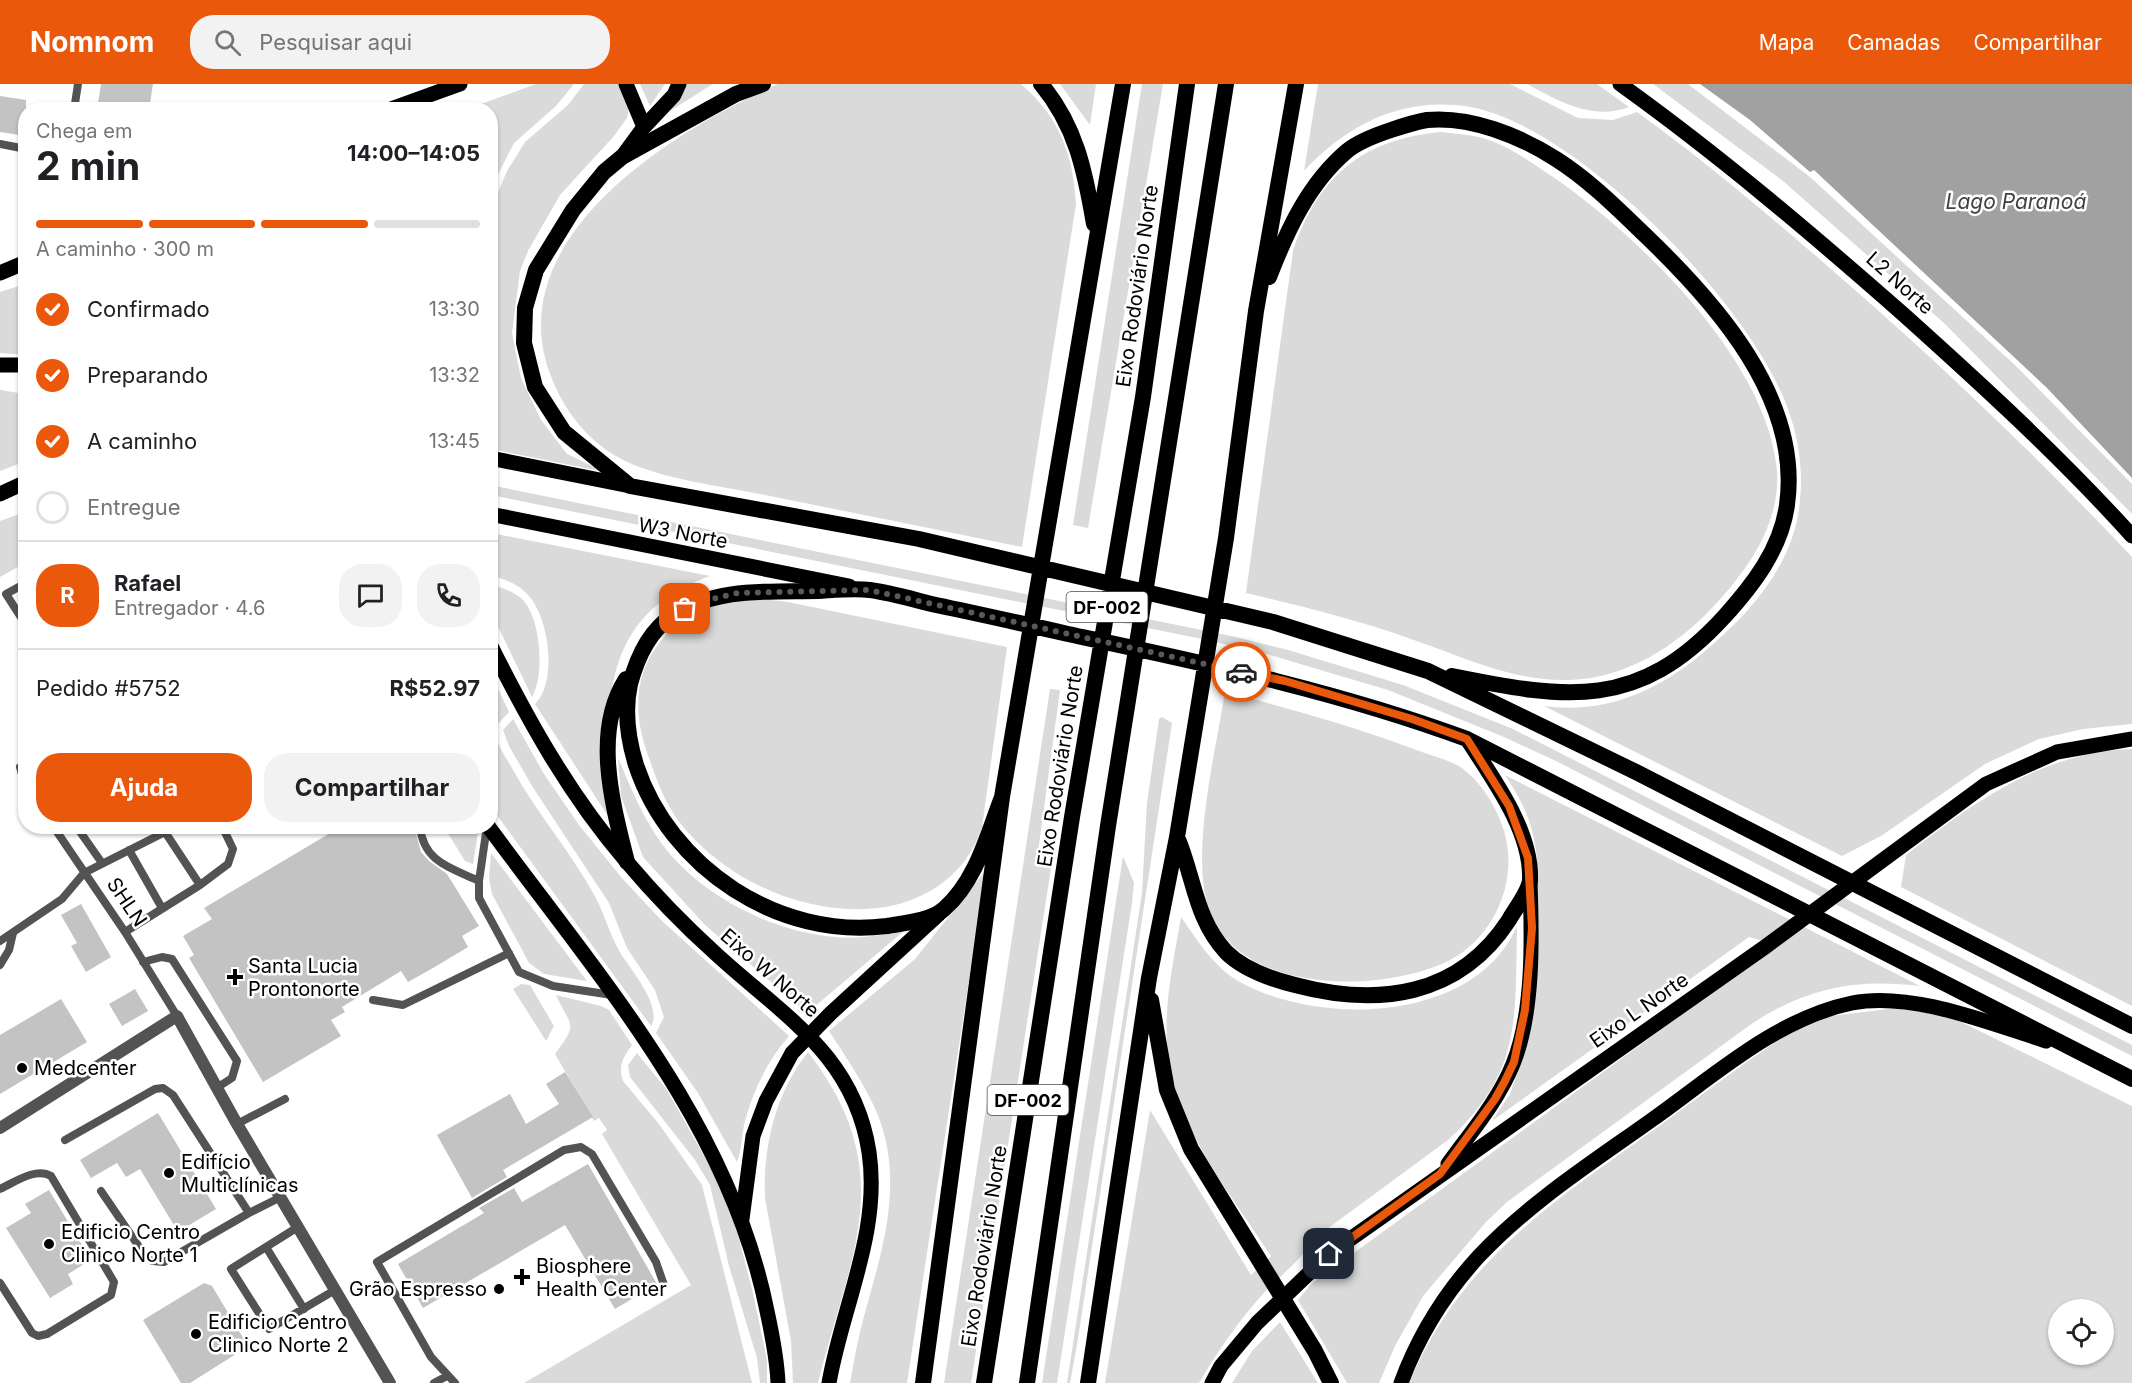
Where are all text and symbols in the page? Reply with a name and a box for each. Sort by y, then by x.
search box [190,15,610,69]
text: Nomnom [30,25,154,59]
icon: search [211,26,244,59]
text: Pesquisar aqui [259,29,412,55]
text: Mapa [1759,30,1814,55]
text: Camadas [1847,30,1940,55]
text: Compartilhar [1973,30,2102,55]
text: Chega em [36,119,132,143]
text: 14:00–14:05 [347,140,480,166]
text: 2 min [36,142,140,189]
street label: Eixo Rodoviário Norte [1111,183,1163,389]
water label: Lago Paranoá [1946,189,2087,214]
text: A caminho · 300 m [36,237,214,261]
street label: L2 Norte [1861,247,1939,319]
icon: check [36,293,69,326]
text: Confirmado [87,296,210,322]
text: 13:30 [429,297,480,321]
icon: check [36,359,69,392]
text: Preparando [87,362,208,388]
text: 13:32 [429,363,480,387]
icon: check [36,425,69,458]
text: A caminho [87,428,197,454]
text: 13:45 [429,429,480,453]
text: Entregue [87,494,181,520]
street label: W3 Norte [636,513,730,553]
button: chat [339,564,402,627]
button: phone [417,564,480,627]
text: Rafael [114,570,181,596]
text: R [60,582,75,608]
pin [659,583,710,634]
icon: bag [668,592,701,625]
road number: DF-002 [1066,592,1148,622]
text: Entregador · 4.6 [114,596,265,620]
courier [1211,642,1271,702]
icon: car [1225,656,1258,689]
street label: Eixo Rodoviário Norte [1032,663,1088,869]
text: Pedido #5752 [36,675,181,701]
text: R$52.97 [390,675,480,701]
button: Ajuda [36,753,252,822]
button: Compartilhar [264,753,480,822]
street label: SHLN [102,873,152,931]
street label: Eixo W Norte [716,924,824,1022]
place label: Santa Lucia Prontonorte [248,954,360,1001]
street label: Eixo L Norte [1585,967,1693,1053]
marker: Santa Lucia Prontonorte [226,968,244,986]
place label: Medcenter [34,1056,137,1080]
marker: Medcenter [15,1061,29,1075]
road number: DF-002 [988,1085,1068,1115]
street label: Eixo Rodoviário Norte [956,1143,1012,1349]
place label: Edifício Multiclínicas [181,1150,299,1197]
marker: Edifício Multiclínicas [162,1166,176,1180]
place label: Edificio Centro Clinico Norte 1 [61,1220,200,1267]
pin [1303,1228,1354,1279]
marker: Edificio Centro Clinico Norte 1 [42,1237,56,1251]
icon: home [1312,1237,1345,1270]
place label: Biosphere Health Center [536,1254,667,1301]
marker: Biosphere Health Center [513,1268,531,1286]
place label: Grão Espresso [349,1277,487,1301]
marker: Grão Espresso [492,1282,506,1296]
map controls [2048,1299,2114,1365]
button: locate [2048,1299,2114,1365]
place label: Edificio Centro Clinico Norte 2 [208,1310,349,1357]
marker: Edificio Centro Clinico Norte 2 [189,1327,203,1341]

